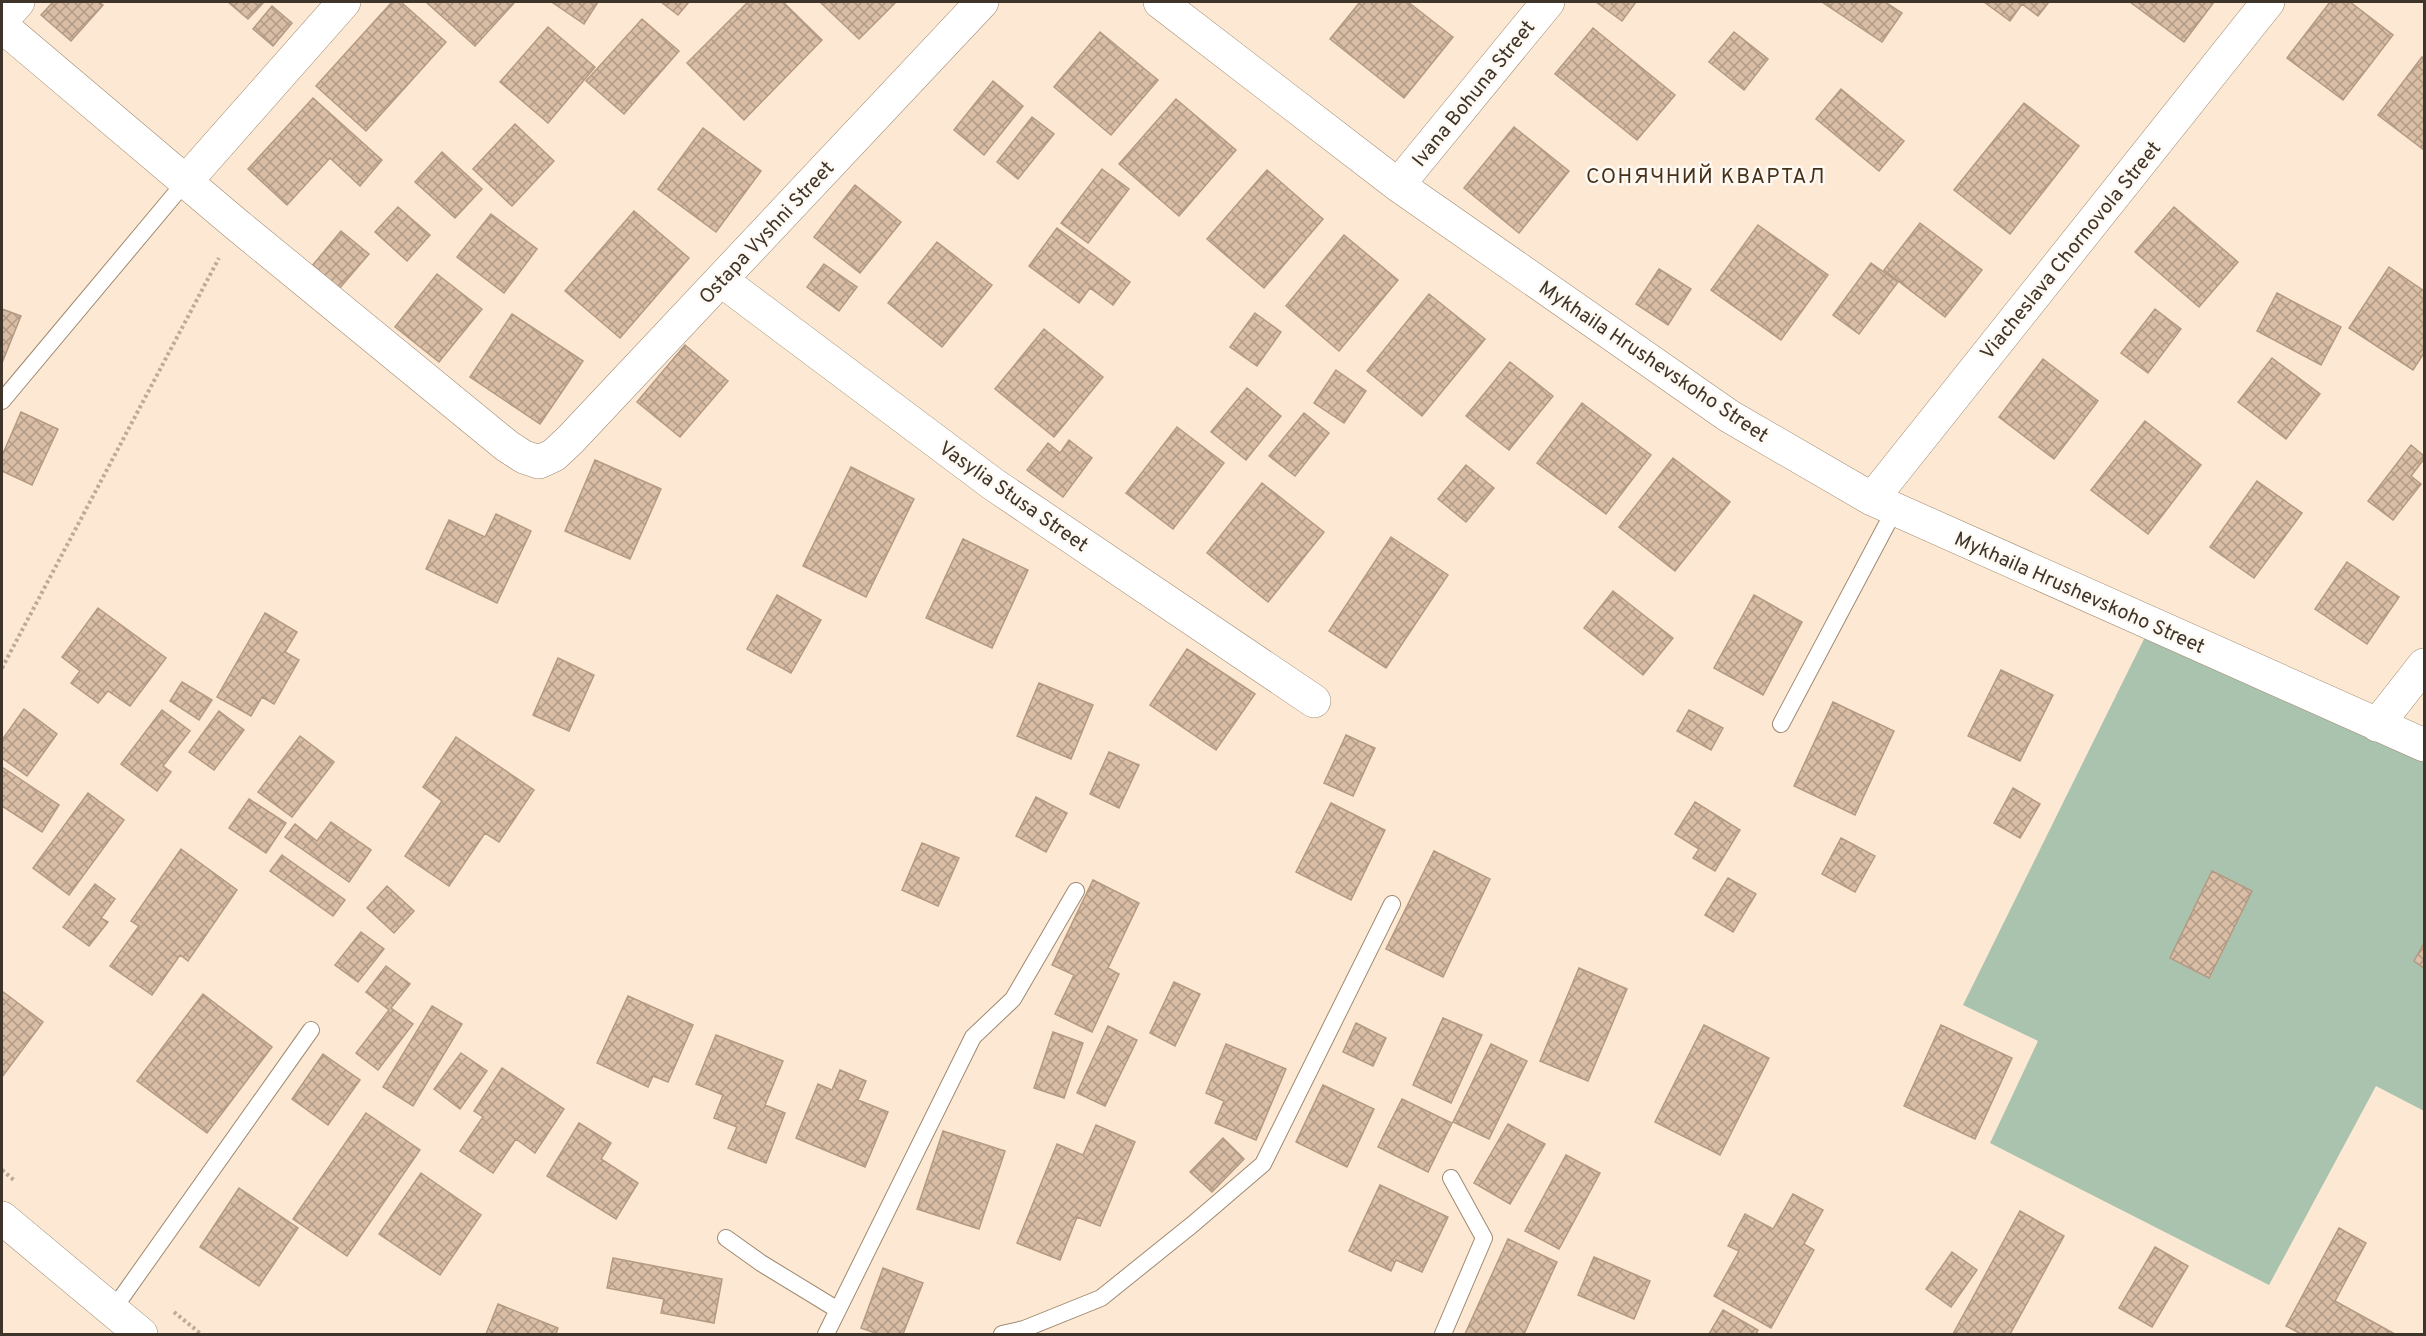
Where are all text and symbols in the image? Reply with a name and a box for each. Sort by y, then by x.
street label: Ivana Bohuna Street [1407,16,1542,173]
street label: Viacheslava Chornovola Street [1975,137,2168,366]
street label: Ostapa Vyshni Street [694,156,841,311]
district label: СОНЯЧНИЙ КВАРТАЛ [1586,163,1826,191]
street label: Mykhaila Hrushevskoho Street [1533,276,1773,449]
street label: Vasylia Stusa Street [933,436,1093,559]
street label: Mykhaila Hrushevskoho Street [1950,527,2209,661]

